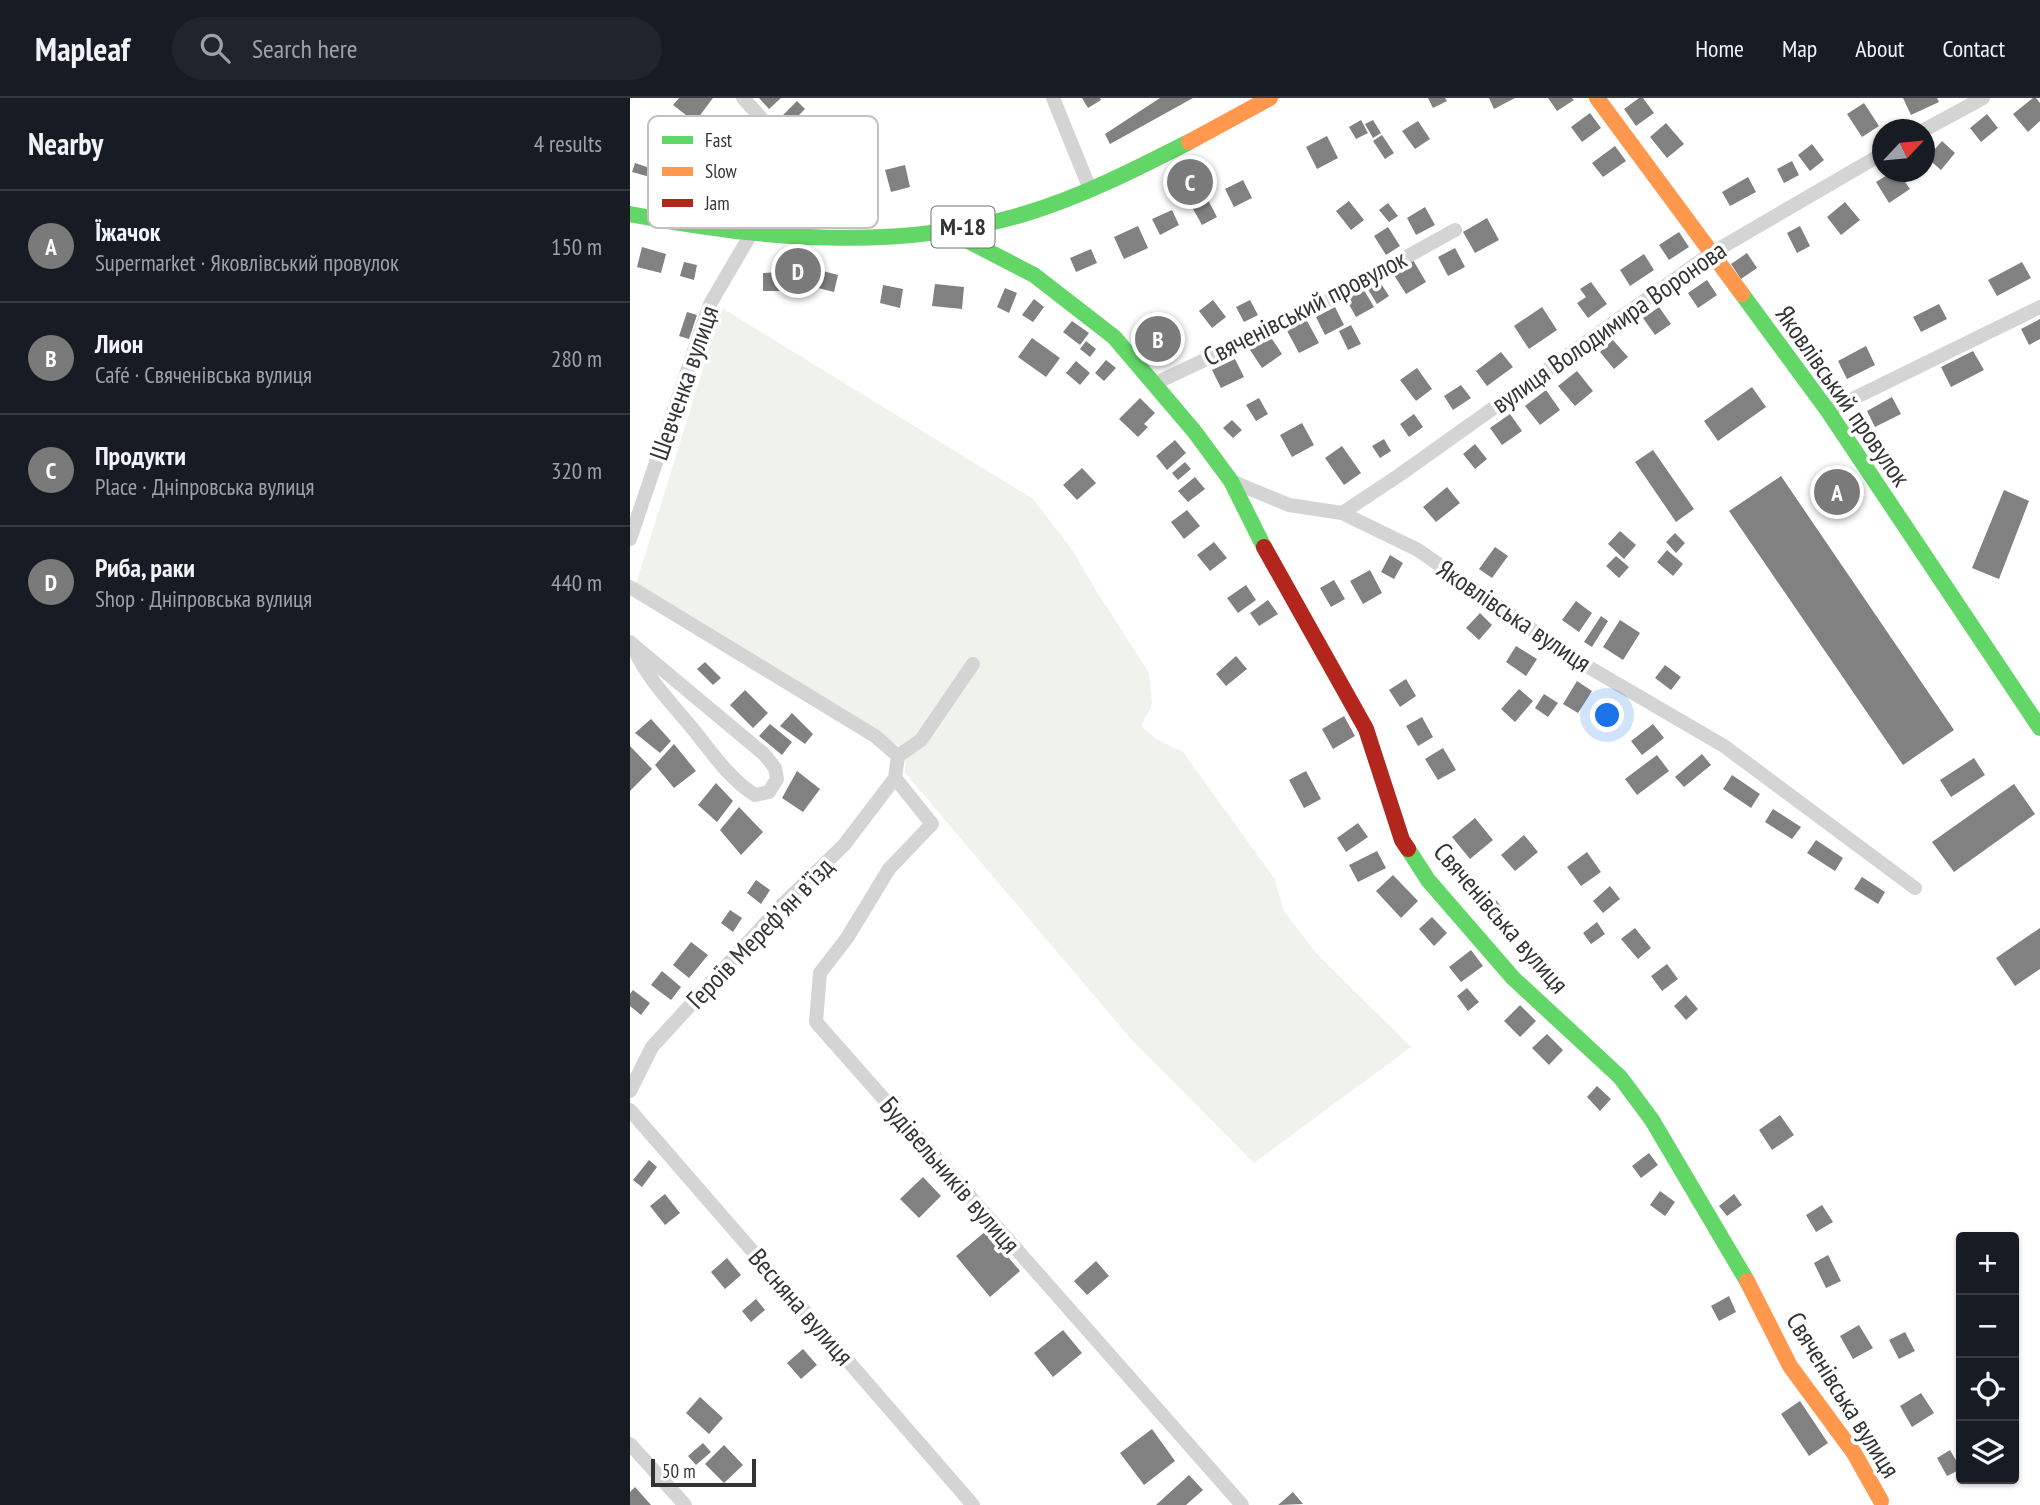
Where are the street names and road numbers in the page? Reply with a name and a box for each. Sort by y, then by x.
road number: М-18 [932,206,994,247]
street label: вулиця Володимира Воронова [1485,233,1732,420]
street label: Свяченівський провулок [1198,242,1412,373]
street label: Яковлівський провулок [1769,299,1918,493]
street label: Шевченка вулиця [642,301,725,464]
street label: Яковлівська вулиця [1431,552,1598,679]
street label: Свяченівська вулиця [1427,835,1576,1000]
street label: Героїв Мерефʼян вʼїзд [679,850,840,1015]
street label: Будівельників вулиця [873,1089,1027,1260]
street label: Весняна вулиця [742,1241,861,1372]
street label: Свяченівська вулиця [1779,1306,1908,1484]

